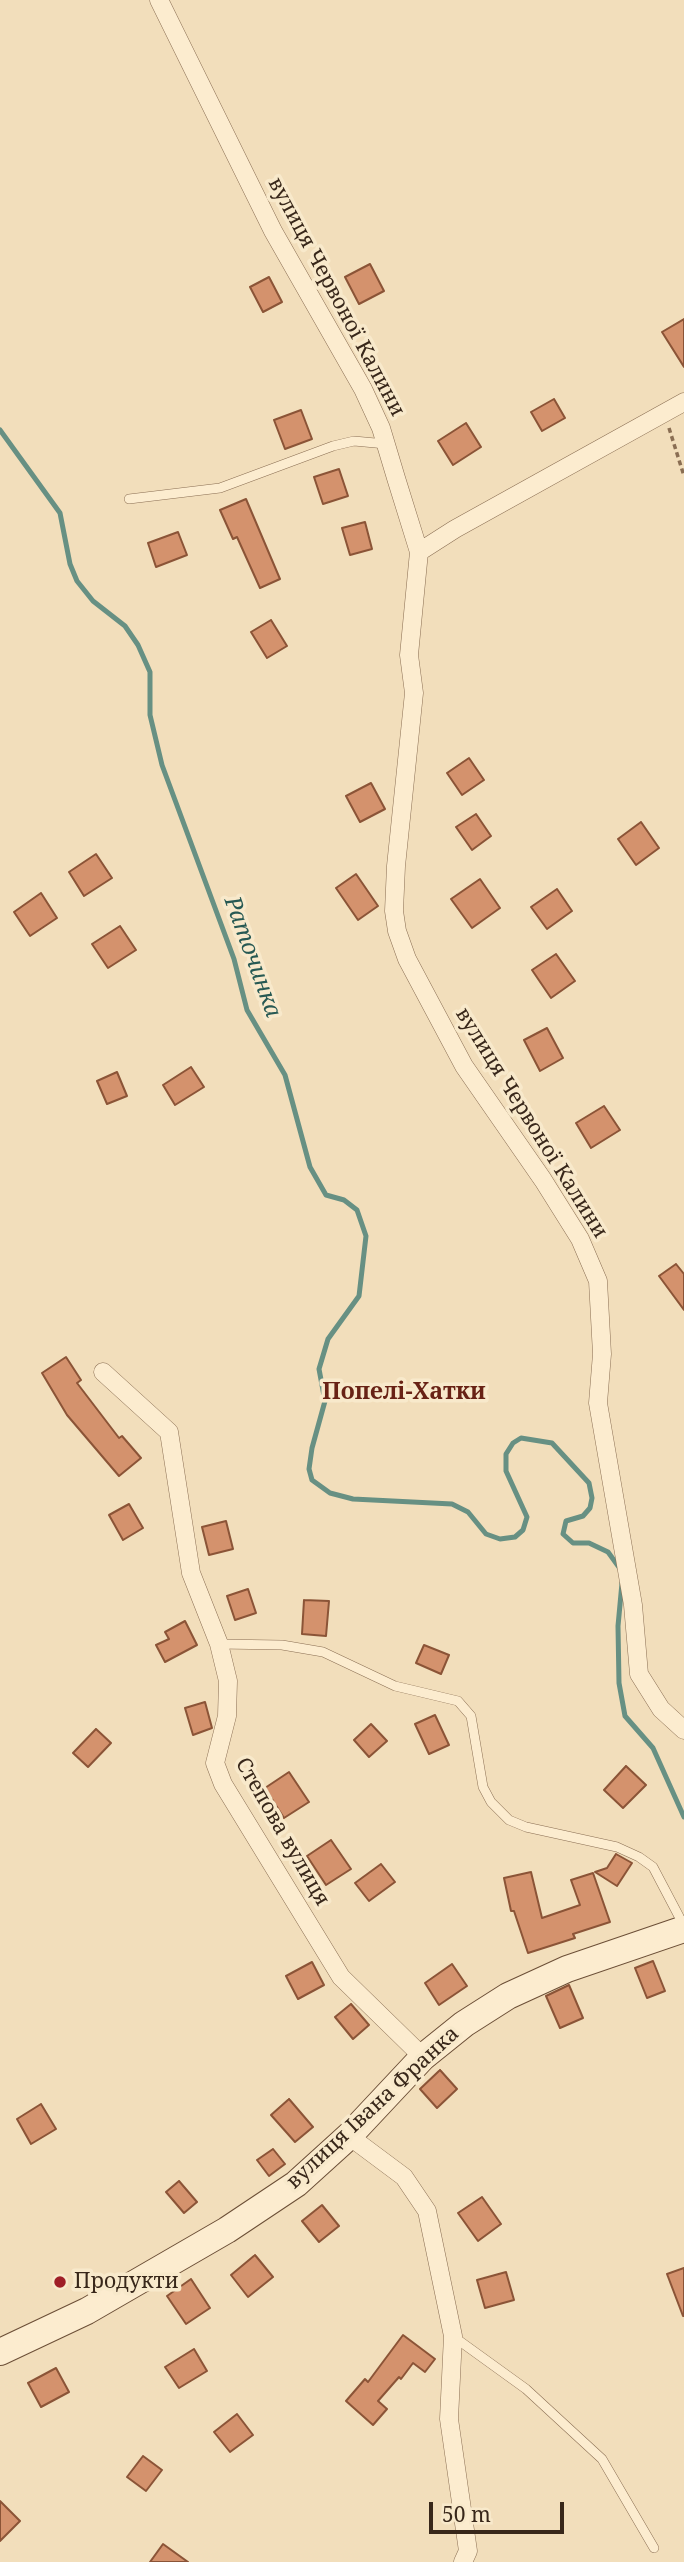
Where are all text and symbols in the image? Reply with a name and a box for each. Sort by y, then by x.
street label: вулиця Червоної Калини [262,173,410,421]
water label: Раточинка [217,893,287,1021]
street label: вулиця Червоної Калини [450,1003,612,1243]
district label: Попелі-Хатки [322,1378,486,1406]
street label: Степова вулиця [229,1753,335,1911]
street label: вулиця Івана Франка [282,2022,464,2194]
place label: Продукти [74,2269,179,2295]
marker: Продукти [52,2274,68,2290]
scale bar [432,2488,567,2532]
text: 50 m [442,2500,491,2528]

